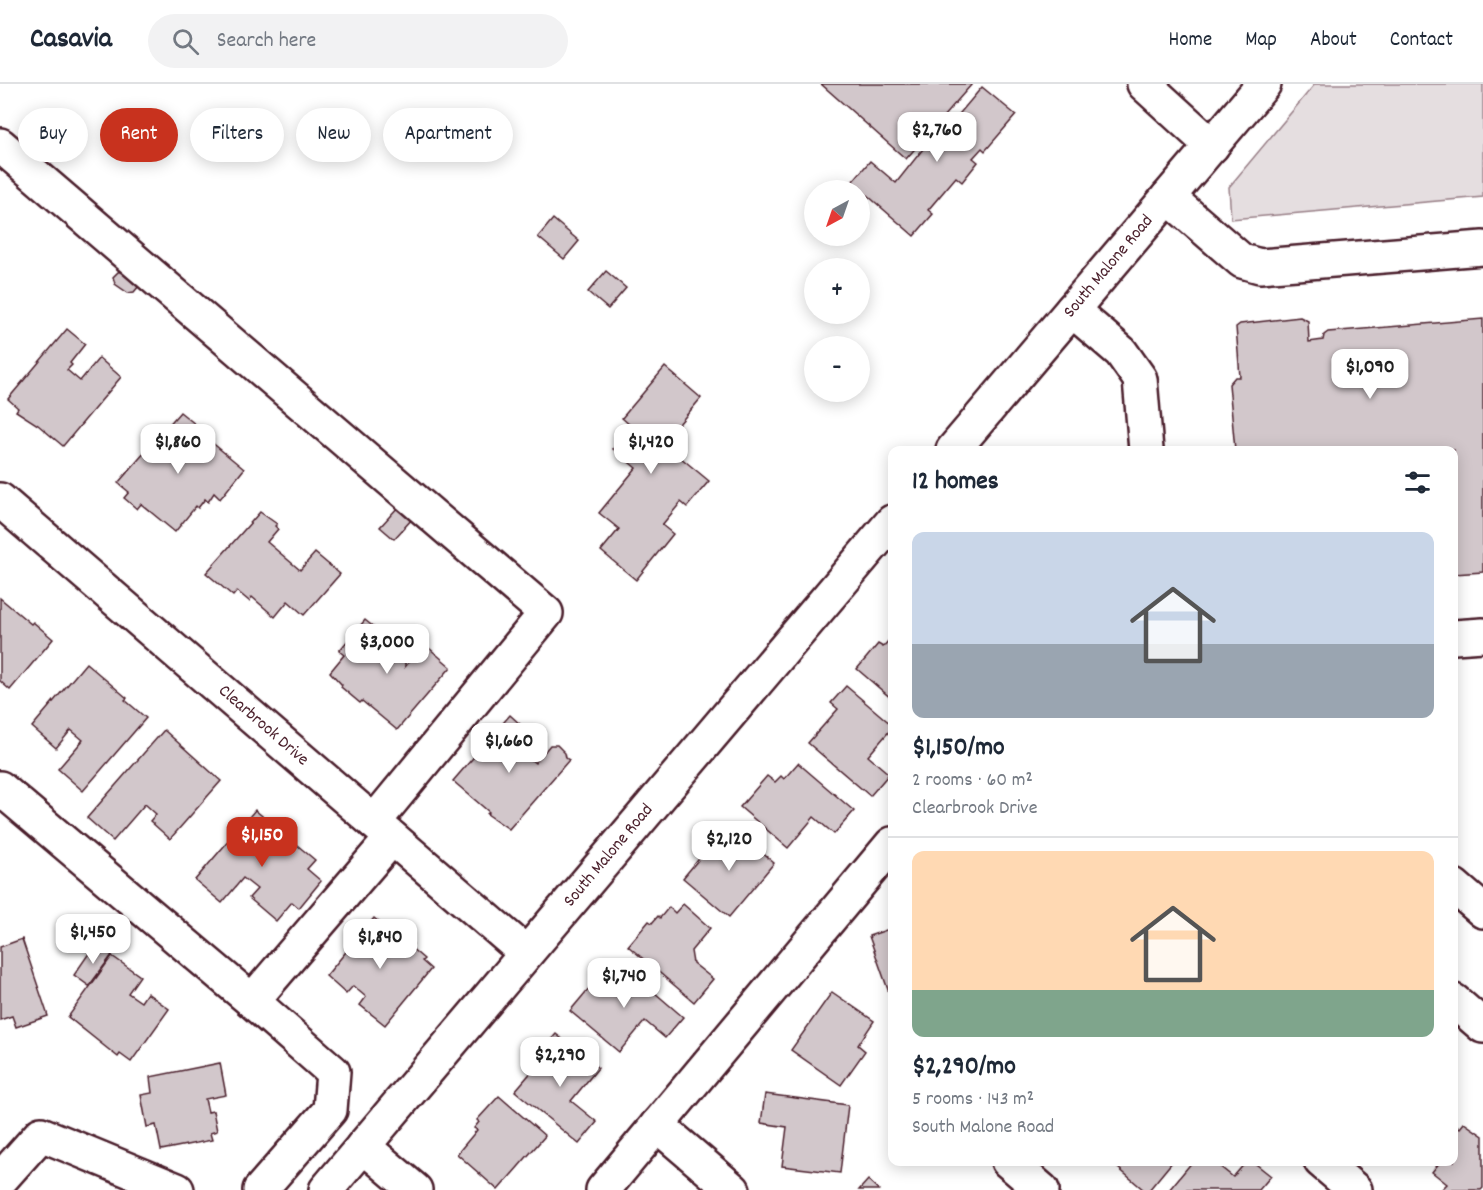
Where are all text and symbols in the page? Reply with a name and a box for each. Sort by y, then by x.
search box [148,14,568,68]
text: Casavia [30,21,112,61]
icon: search [169,25,202,58]
text: Search here [217,26,316,57]
text: Home [1168,26,1212,56]
text: Map [1245,26,1277,56]
text: About [1310,26,1357,56]
text: Contact [1390,26,1453,56]
chip: Buy [18,108,88,162]
chip: Rent [100,108,178,162]
chip: Filters [190,108,284,162]
chip: New [296,108,371,162]
chip: Apartment [383,108,513,162]
pin: $2,760 [888,112,986,163]
text: $2,760 [911,117,963,145]
north arrow [804,180,870,246]
map controls [804,180,870,402]
street label: South Malone Road [1058,210,1160,324]
button: + [804,258,870,324]
button: − [804,336,870,402]
pin: $1,090 [1321,349,1419,400]
text: $1,090 [1345,354,1395,382]
pin: $1,860 [129,424,227,475]
pin: $1,420 [602,424,700,475]
text: $1,860 [154,429,202,457]
text: $1,420 [628,429,674,457]
text: 12 homes [912,464,999,501]
icon: filters [1401,466,1434,499]
icon: home [1119,571,1227,679]
pin: $3,000 [338,624,436,675]
text: $3,000 [359,629,415,657]
street label: Clearbrook Drive [212,680,314,773]
pin: $1,660 [460,723,558,774]
text: $1,660 [485,728,533,756]
text: $1,150/mo [912,730,1005,767]
text: 2 rooms · 60 m² [912,767,1033,795]
text: Clearbrook Drive [912,795,1037,823]
street label: South Malone Road [558,799,660,913]
pin: $1,150 [213,817,311,868]
pin: $2,120 [680,821,778,872]
text: $1,150 [241,822,283,850]
text: $2,120 [706,826,752,854]
icon: home [1119,890,1227,998]
pin: $1,450 [44,914,142,965]
text: $1,450 [70,919,116,947]
pin: $1,840 [331,919,429,970]
text: $1,840 [357,924,403,952]
pin: $1,740 [575,958,673,1009]
text: $1,740 [601,963,647,991]
pin: $2,290 [511,1037,609,1088]
text: $2,290 [534,1042,586,1070]
text: $2,290/mo [912,1049,1016,1086]
text: 5 rooms · 143 m² [912,1086,1034,1114]
text: South Malone Road [912,1114,1054,1142]

